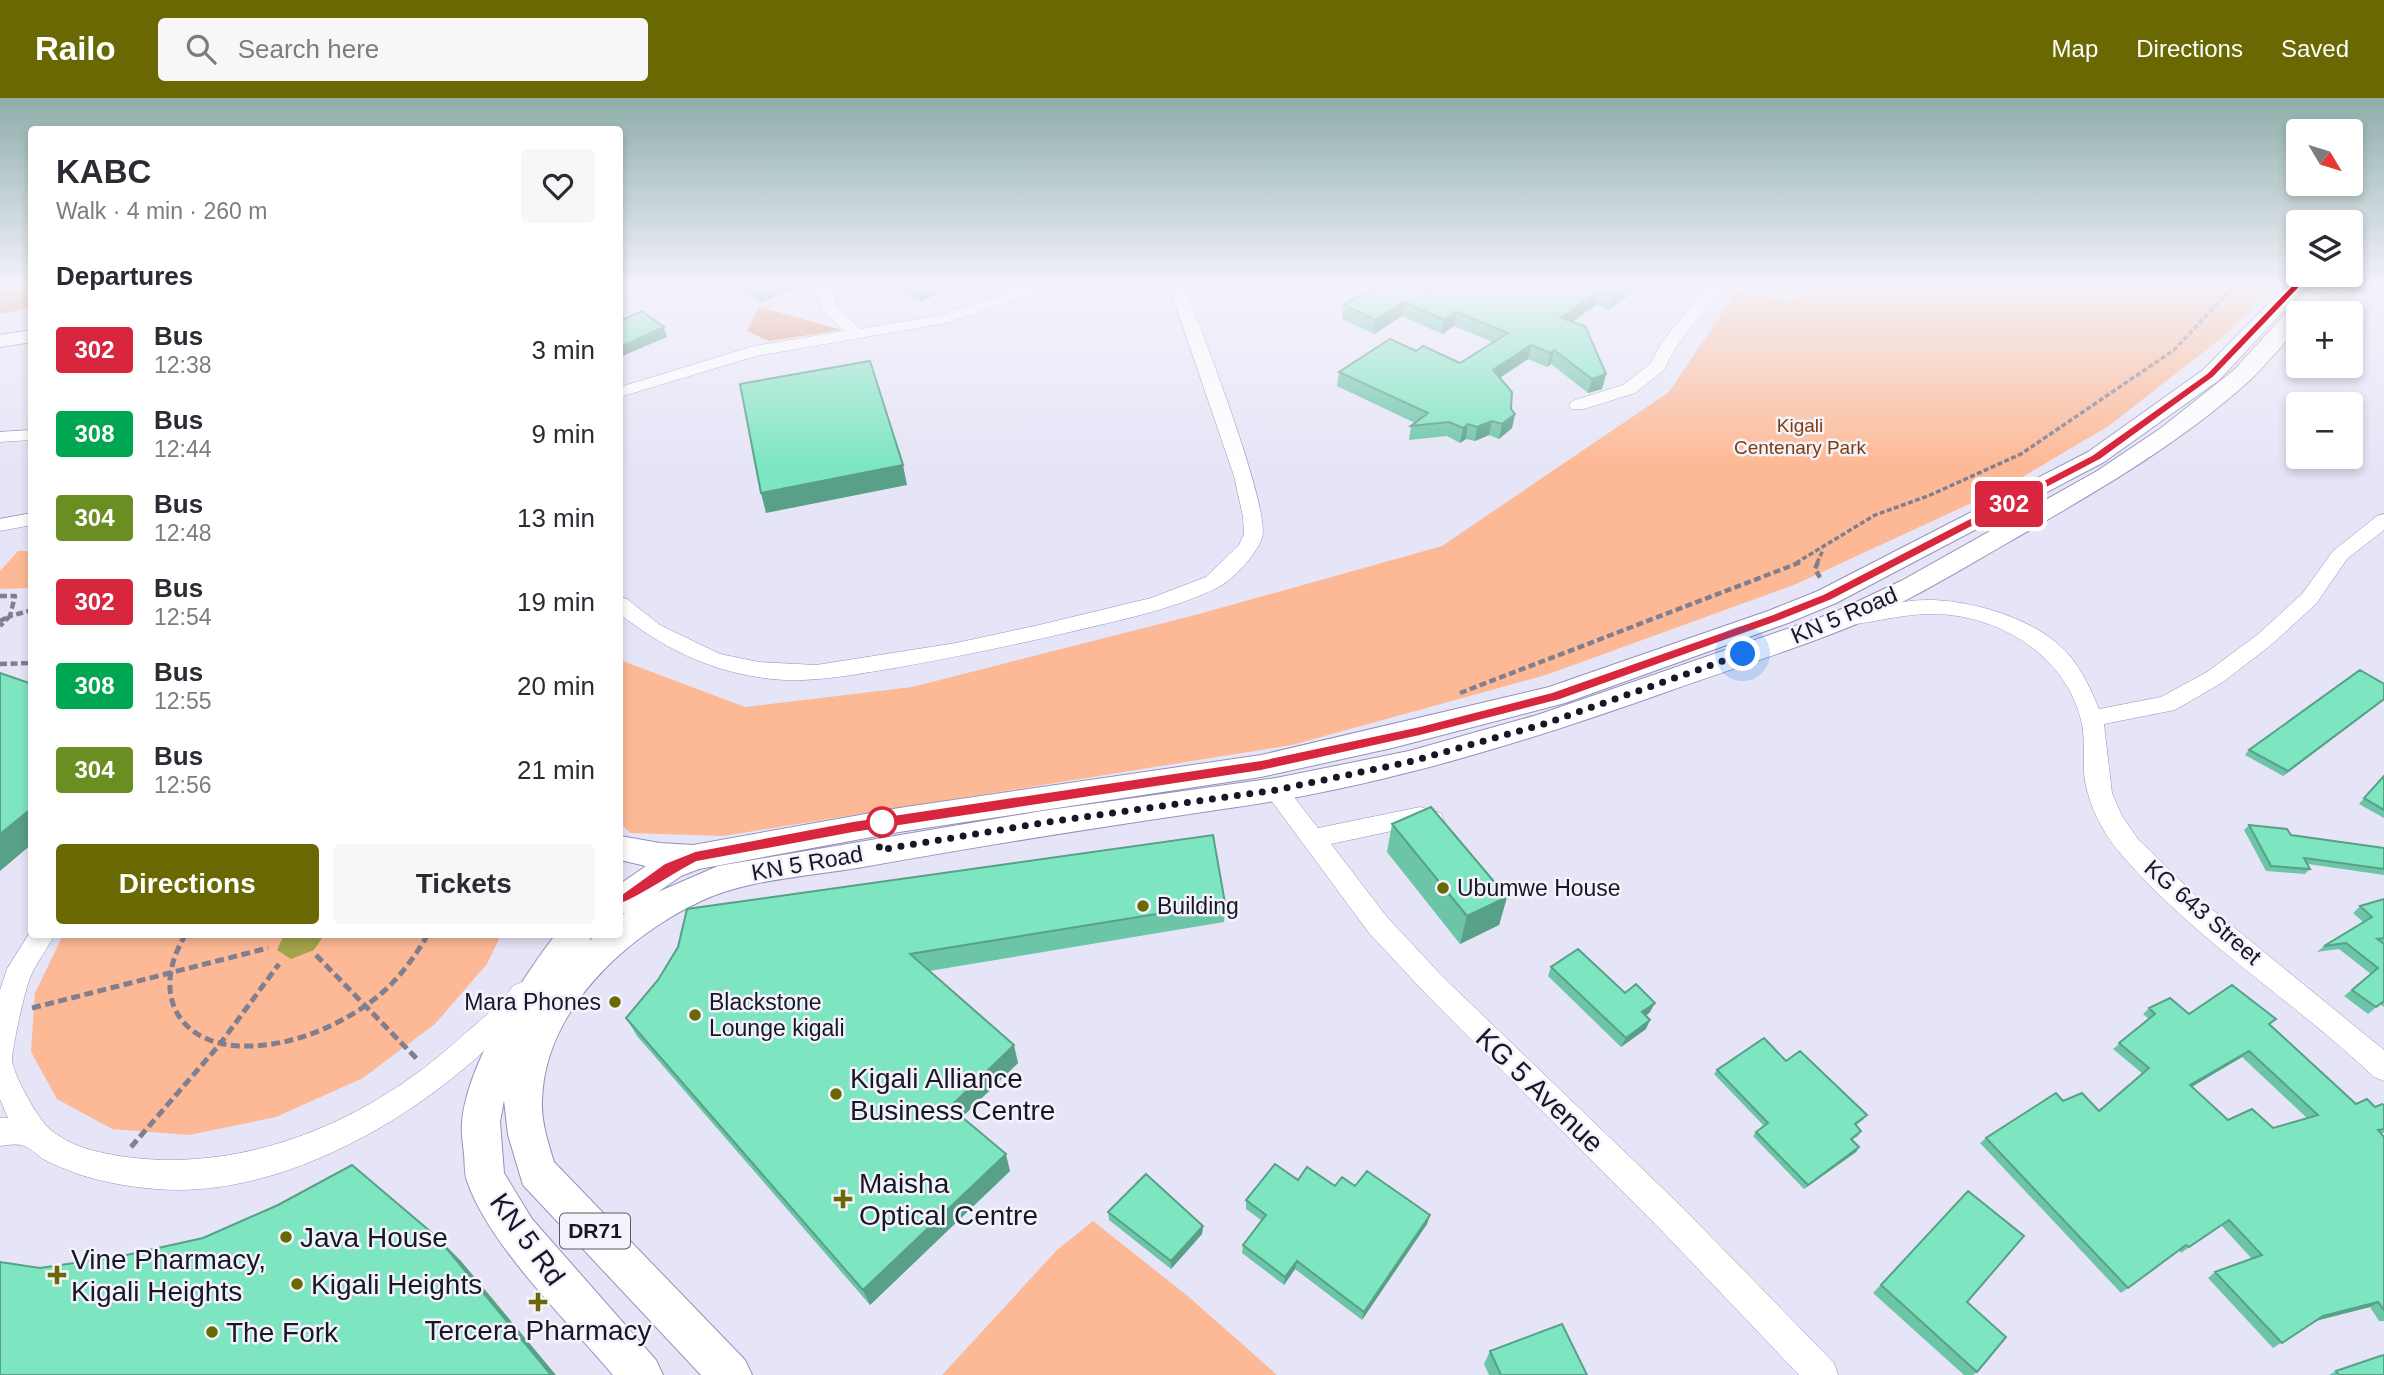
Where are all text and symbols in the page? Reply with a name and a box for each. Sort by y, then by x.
search box [158,18,648,81]
text: Railo [35,30,116,67]
icon: search [182,30,220,68]
text: Search here [238,34,379,64]
text: Map [2052,35,2098,62]
text: Directions [2136,35,2243,62]
text: Saved [2281,35,2349,62]
north arrow [2286,119,2362,196]
map controls [2286,119,2363,469]
button: heart [521,149,595,223]
text: KABC [56,153,151,190]
text: Walk · 4 min · 260 m [56,198,267,224]
button: layers [2286,210,2363,287]
text: Departures [56,261,193,291]
button: + [2286,301,2363,378]
text: Bus [154,321,203,351]
text: 3 min [531,335,595,365]
text: 302 [74,336,115,363]
text: 12:38 [154,352,212,378]
button: − [2286,392,2363,469]
text: Bus [154,405,203,435]
park label: Kigali Centenary Park [1734,415,1866,458]
text: 9 min [531,419,595,449]
text: 308 [74,420,115,447]
text: 12:44 [154,436,212,462]
line badge: 302 [1969,481,2049,527]
text: Bus [154,489,203,519]
text: 302 [1989,490,2029,517]
text: 13 min [517,503,595,533]
text: 304 [74,504,115,531]
text: 12:48 [154,520,212,546]
text: Bus [154,573,203,603]
street label: KN 5 Road [1787,581,1901,649]
text: 19 min [517,587,595,617]
text: 302 [74,588,115,615]
text: 12:54 [154,604,212,630]
your location [1725,636,1760,671]
text: Bus [154,657,203,687]
text: 20 min [517,671,595,701]
text: 308 [74,672,115,699]
text: 12:55 [154,688,212,714]
text: Bus [154,741,203,771]
text: 21 min [517,755,595,785]
text: 304 [74,756,115,783]
text: 12:56 [154,772,212,798]
unlabelled marker [867,807,897,837]
street label: KN 5 Road [749,840,865,886]
button: Directions [56,844,319,924]
button: Tickets [333,844,595,924]
street label: KG 643 Street [2139,854,2267,970]
place label: Ubumwe House [1457,875,1621,901]
marker: Ubumwe House [1435,880,1451,896]
place label: Building [1157,893,1239,919]
marker: Building [1135,898,1151,914]
place label: Mara Phones [464,989,601,1015]
place label: Blackstone Lounge kigali [709,989,845,1041]
marker: Mara Phones [607,994,623,1010]
marker: Blackstone Lounge kigali [687,1007,703,1023]
street label: KG 5 Avenue [1470,1022,1610,1159]
place label: Kigali Alliance Business Centre [850,1063,1055,1126]
marker: Kigali Alliance Business Centre [828,1086,844,1102]
place label: Maisha Optical Centre [859,1168,1038,1231]
street label: KN 5 Rd [484,1187,571,1291]
marker: Maisha Optical Centre [833,1189,853,1209]
road number: DR71 [560,1214,630,1248]
place label: Java House [300,1222,448,1253]
marker: Java House [278,1229,294,1245]
place label: Vine Pharmacy, Kigali Heights [71,1244,266,1307]
marker: Vine Pharmacy, Kigali Heights [49,1267,65,1283]
place label: Kigali Heights [311,1269,482,1300]
marker: Kigali Heights [289,1276,305,1292]
marker: Tercera Pharmacy [530,1294,546,1310]
place label: Tercera Pharmacy [424,1315,652,1346]
place label: The Fork [226,1317,339,1348]
marker: The Fork [204,1324,220,1340]

